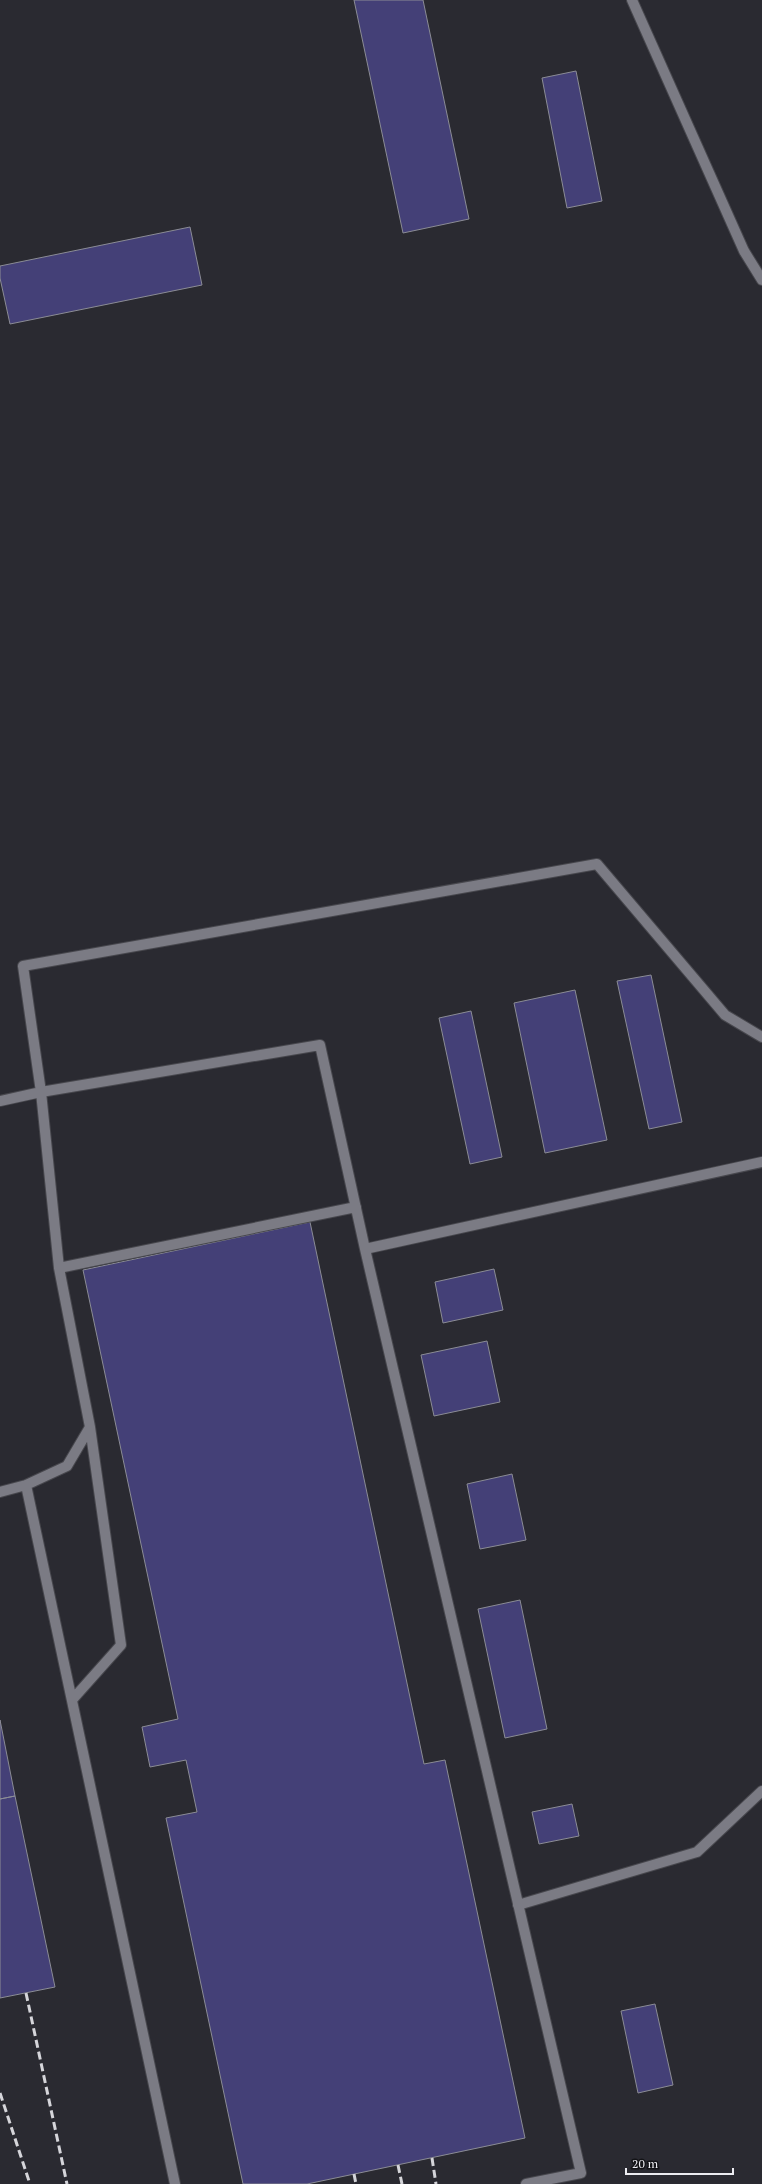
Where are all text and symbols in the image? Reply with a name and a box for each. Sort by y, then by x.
scale bar [626,2150,733,2176]
text: 20 m [632,2156,659,2171]

